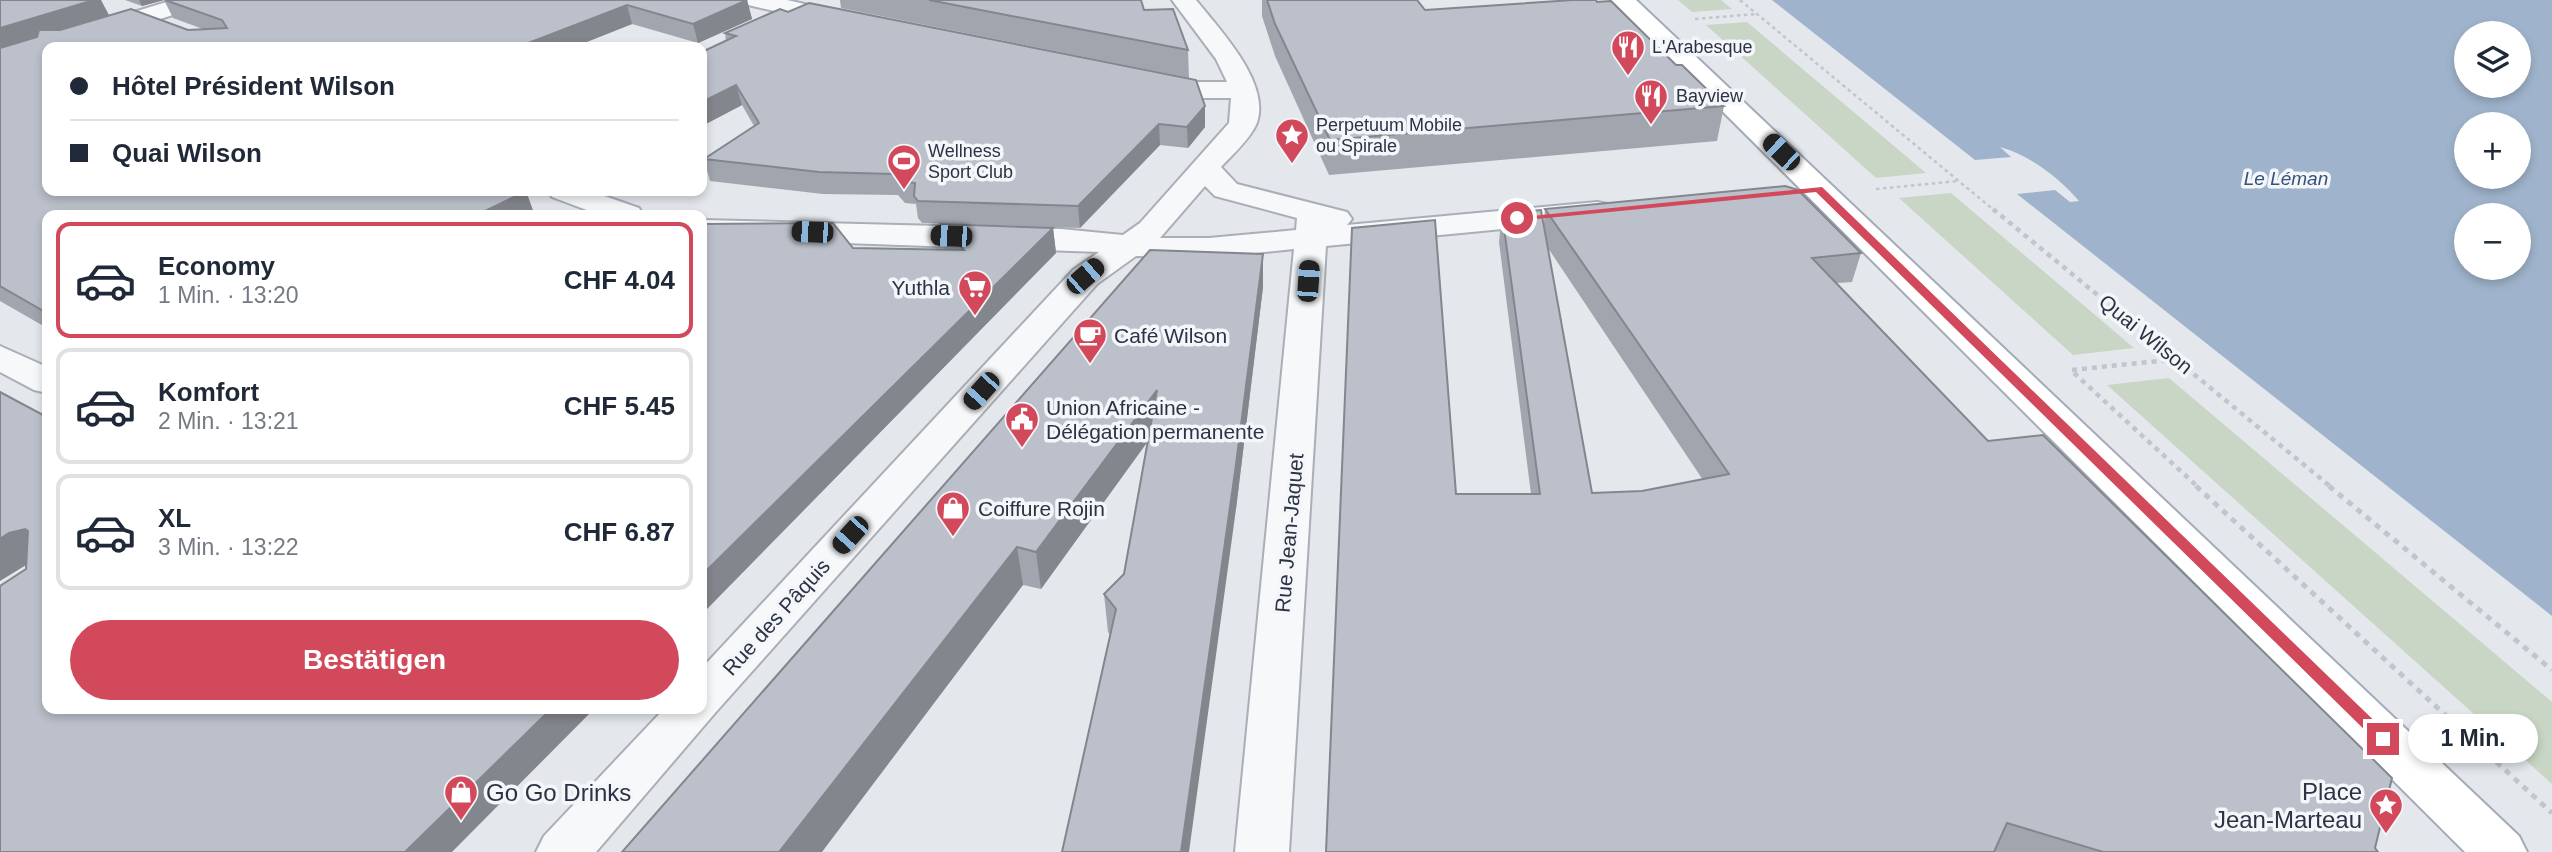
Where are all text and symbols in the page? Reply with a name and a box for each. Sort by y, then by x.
map controls [2454,21,2531,280]
button: layers [2454,21,2531,98]
restaurant icon: L'Arabesque [1609,28,1647,77]
place label: L'Arabesque [1652,37,1753,57]
text: Hôtel Président Wilson [112,71,395,101]
restaurant icon: Bayview [1632,77,1670,126]
place label: Bayview [1676,86,1744,106]
button: + [2454,112,2531,189]
place label: Perpetuum Mobile ou Spirale [1316,115,1462,156]
place icon: Perpetuum Mobile ou Spirale [1273,116,1311,165]
car [1759,130,1804,174]
text: Quai Wilson [112,138,262,168]
place label: Wellness Sport Club [928,141,1013,182]
sports icon: Wellness Sport Club [885,142,923,191]
water label: Le Léman [2244,168,2328,189]
route start [1501,202,1533,234]
button: − [2454,203,2531,280]
car [791,221,834,243]
car [930,225,973,247]
icon: car [74,249,137,312]
text: Economy [158,251,275,281]
car [1063,254,1108,298]
car [1297,259,1320,303]
text: CHF 4.04 [564,265,675,295]
supermarket icon: Yuthla [956,268,994,317]
place label: Yuthla [892,276,950,299]
text: 1 Min. · 13:20 [158,282,299,308]
street label: Quai Wilson [2095,289,2197,379]
cafe icon: Café Wilson [1071,316,1109,365]
place label: Café Wilson [1114,324,1227,347]
car [960,368,1003,414]
icon: car [74,375,137,438]
text: Komfort [158,377,259,407]
text: CHF 5.45 [564,391,675,421]
place label: Union Africaine - Délégation permanente [1046,396,1264,443]
public building icon: Union Africaine - Délégation permanente [1003,400,1041,449]
text: 2 Min. · 13:21 [158,408,299,434]
street label: Rue Jean-Jaquet [1271,452,1307,614]
shop icon: Coiffure Rojin [934,489,972,538]
place label: Coiffure Rojin [978,497,1105,520]
icon: car [74,501,137,564]
text: XL [158,503,191,533]
car [829,512,872,558]
text: CHF 6.87 [564,517,675,547]
text: 3 Min. · 13:22 [158,534,299,560]
street label: Rue des Pâquis [718,554,834,680]
button: Bestätigen [70,620,679,700]
callout: 1 Min. [2408,714,2537,764]
route end [2367,723,2399,755]
text: 1 Min. [2440,725,2506,751]
shop icon: Go Go Drinks [442,773,480,822]
place label: Place Jean-Marteau [2214,778,2362,833]
place label: Go Go Drinks [486,779,631,806]
place icon: Place Jean-Marteau [2367,786,2405,835]

